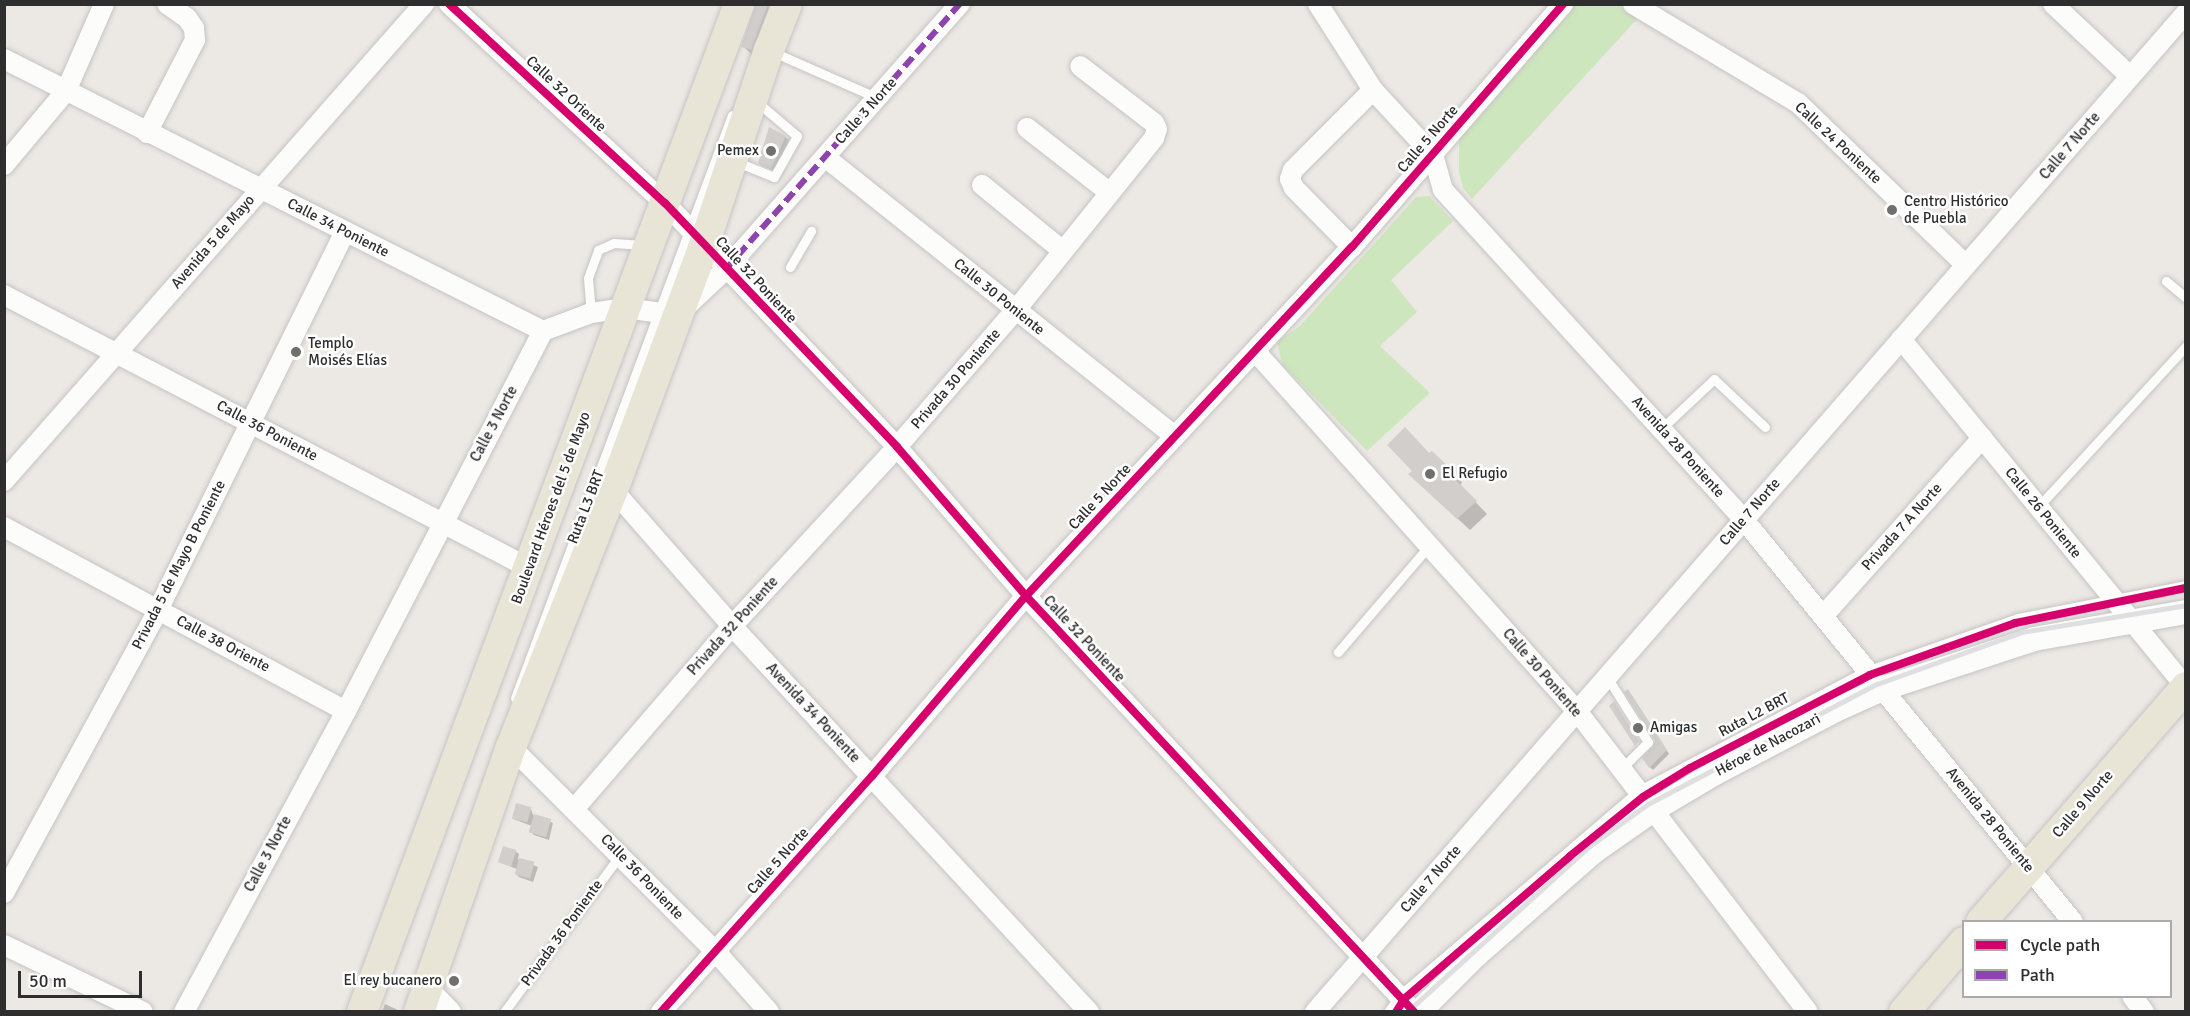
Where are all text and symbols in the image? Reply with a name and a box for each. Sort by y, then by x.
street label: Calle 32 Oriente [522,52,610,136]
street label: Calle 3 Norte [831,74,901,148]
street label: Calle 24 Poniente [1791,98,1885,188]
street label: Calle 5 Norte [1394,102,1462,176]
street label: Calle 7 Norte [2036,109,2104,183]
place label: Pemex [717,142,759,160]
marker: Pemex [764,144,778,158]
street label: Avenida 5 de Mayo [167,191,259,293]
place label: Centro Histórico de Puebla [1904,192,2009,227]
street label: Calle 34 Poniente [284,195,392,261]
marker: Centro Histórico de Puebla [1885,203,1899,217]
street label: Calle 32 Poniente [711,233,801,327]
street label: Calle 30 Poniente [950,255,1048,339]
street label: Privada 30 Poniente [908,325,1004,433]
place label: Templo Moisés Elías [308,334,387,369]
marker: Templo Moisés Elías [289,345,303,359]
street label: Calle 3 Norte [466,383,522,465]
street label: Avenida 28 Poniente [1628,393,1728,501]
street label: Calle 36 Poniente [213,397,321,465]
street label: Boulevard Héroes del 5 de Mayo [508,409,594,607]
street label: Calle 5 Norte [1065,460,1135,534]
street label: Calle 26 Poniente [2001,464,2085,562]
place label: El Refugio [1442,465,1507,483]
marker: El Refugio [1423,467,1437,481]
street label: Ruta L3 BRT [564,468,608,546]
street label: Calle 7 Norte [1716,475,1784,549]
street label: Privada 5 de Mayo B Poniente [128,477,230,653]
street label: Privada 7 A Norte [1858,480,1946,574]
street label: Privada 32 Poniente [684,573,782,679]
street label: Calle 32 Poniente [1039,592,1129,686]
street label: Calle 38 Oriente [173,612,273,676]
street label: Calle 30 Poniente [1499,625,1585,721]
street label: Avenida 34 Poniente [762,659,864,767]
street label: Ruta L2 BRT [1716,689,1792,741]
street label: Héroe de Nacozari [1712,710,1824,780]
place label: Amigas [1650,719,1697,737]
marker: Amigas [1631,721,1645,735]
street label: Avenida 28 Poniente [1942,764,2038,876]
street label: Calle 9 Norte [2049,767,2117,841]
street label: Calle 3 Norte [240,813,296,895]
street label: Calle 5 Norte [743,824,813,898]
street label: Calle 36 Poniente [597,831,687,923]
street label: Calle 7 Norte [1397,842,1465,916]
street label: Privada 36 Poniente [517,876,607,990]
legend [1962,920,2172,998]
text: Cycle path [2020,934,2100,956]
scale bar [21,959,146,997]
text: Path [2020,964,2055,986]
text: 50 m [29,970,67,992]
place label: El rey bucanero [343,972,442,990]
marker: El rey bucanero [447,974,461,988]

